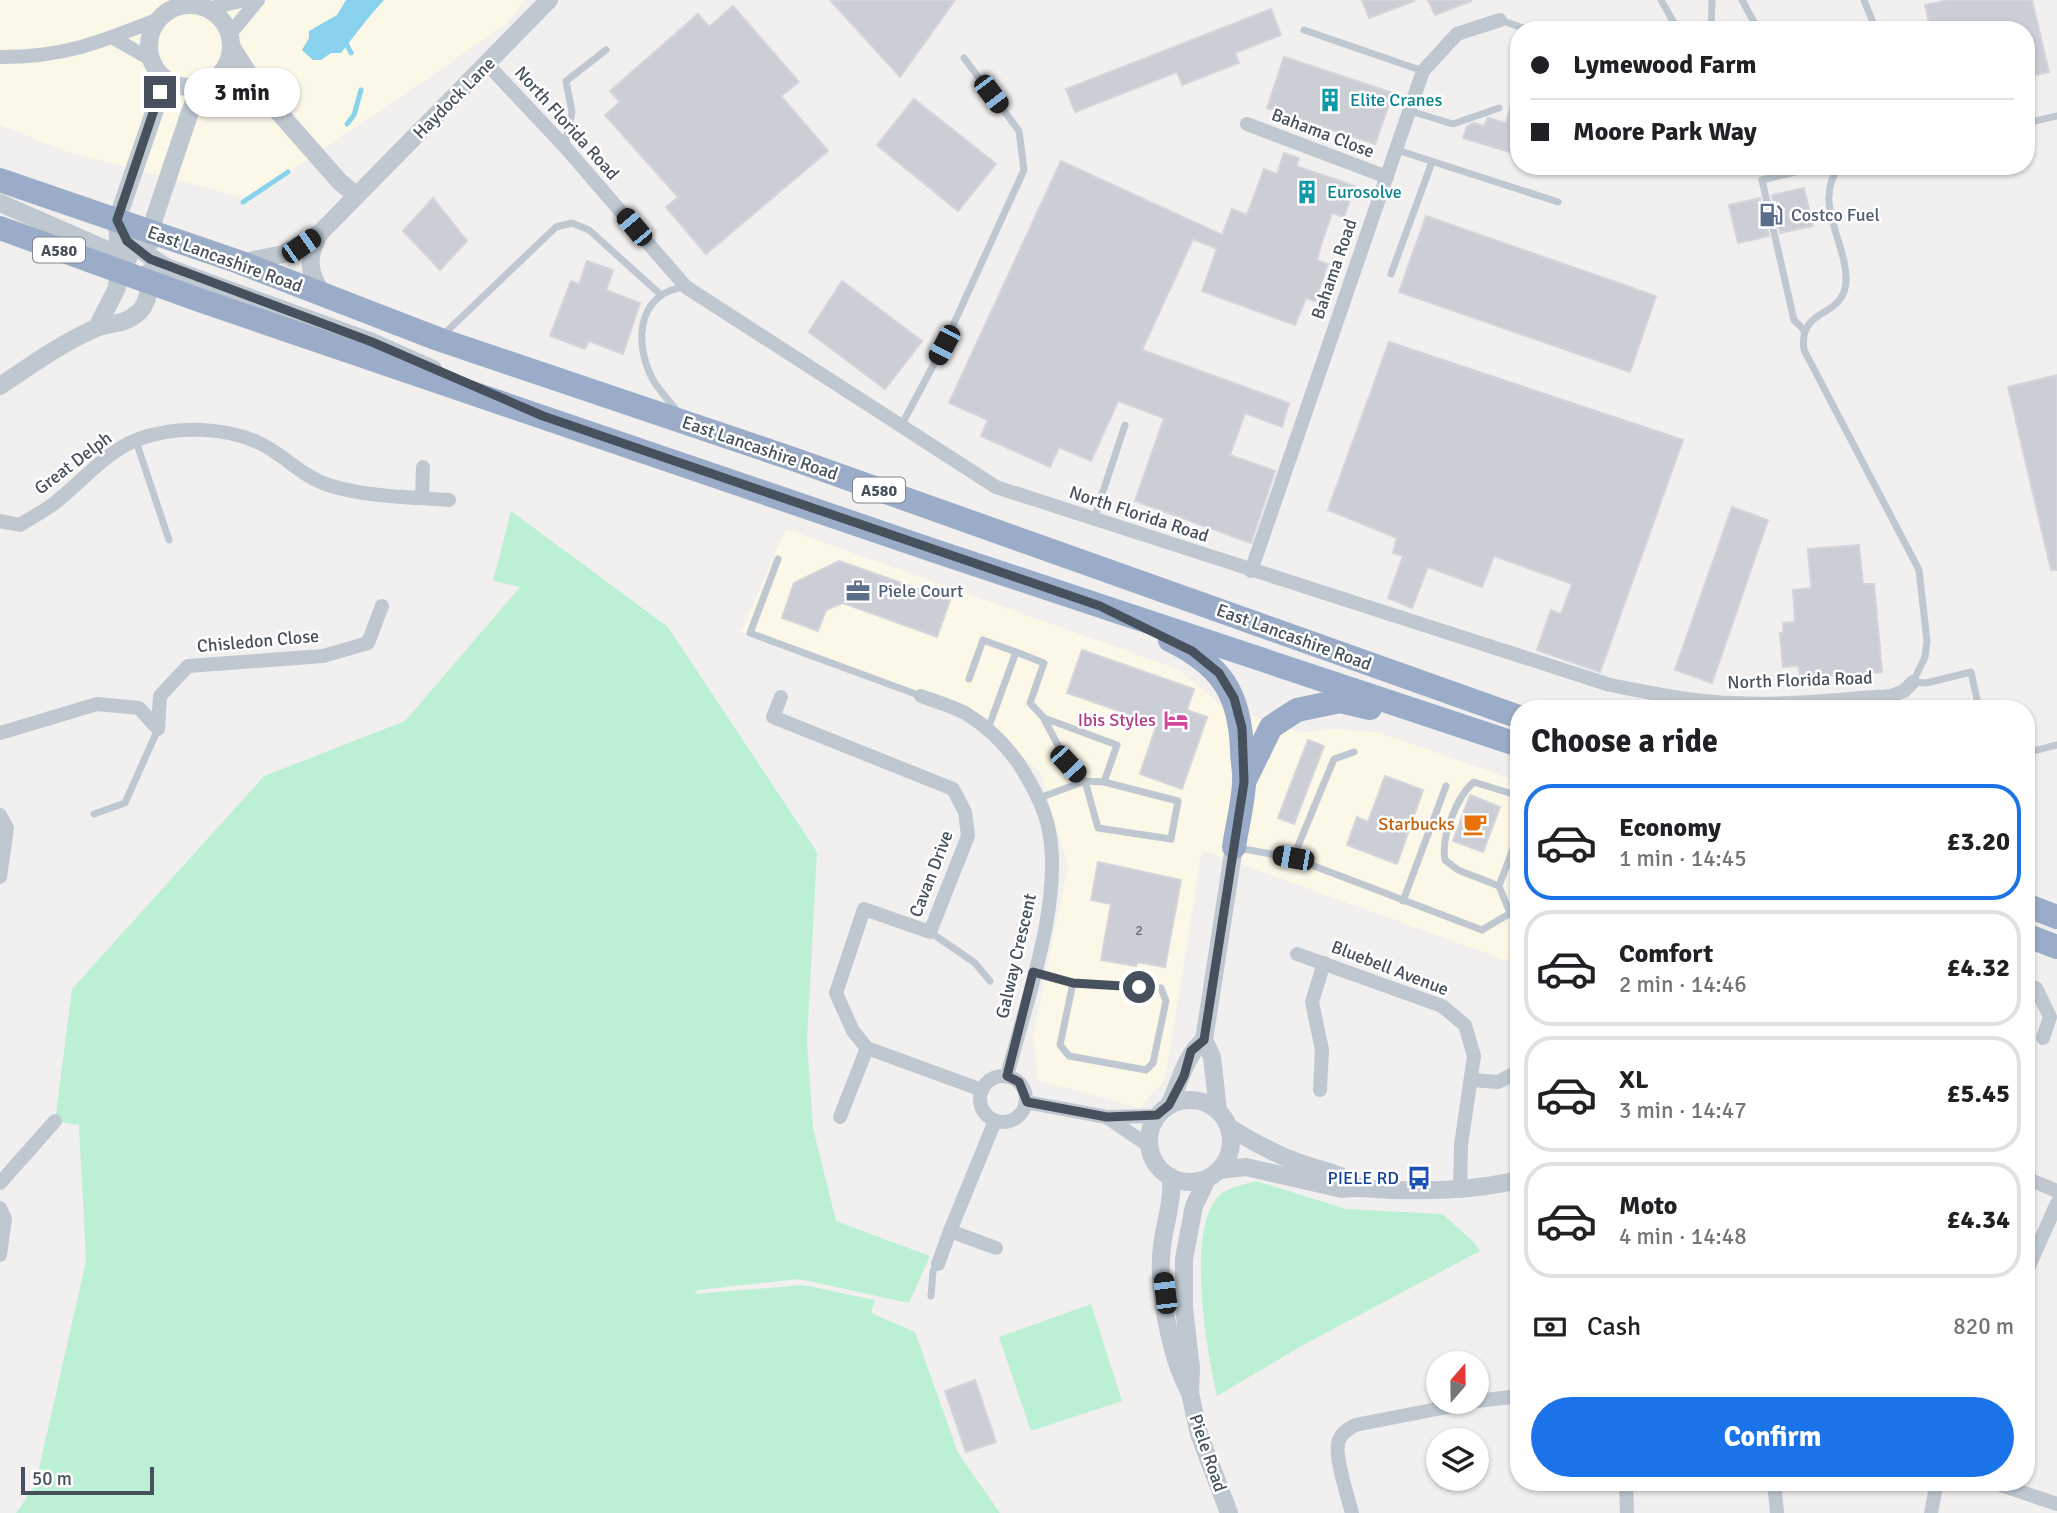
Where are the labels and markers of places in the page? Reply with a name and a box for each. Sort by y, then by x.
building icon: Elite Cranes [1316,86,1344,114]
place label: Elite Cranes [1350,89,1443,111]
building icon: Eurosolve [1293,178,1321,206]
place label: Eurosolve [1327,181,1402,203]
fuel station icon: Costco Fuel [1757,201,1785,229]
place label: Costco Fuel [1791,204,1880,226]
office icon: Piele Court [844,577,872,605]
place label: Piele Court [878,580,963,602]
hotel icon: Ibis Styles [1162,706,1190,734]
place label: Ibis Styles [1078,709,1156,731]
cafe icon: Starbucks [1461,810,1489,838]
place label: Starbucks [1378,813,1455,835]
bus stop icon: PIELE RD [1405,1164,1433,1192]
place label: PIELE RD [1327,1167,1399,1189]

